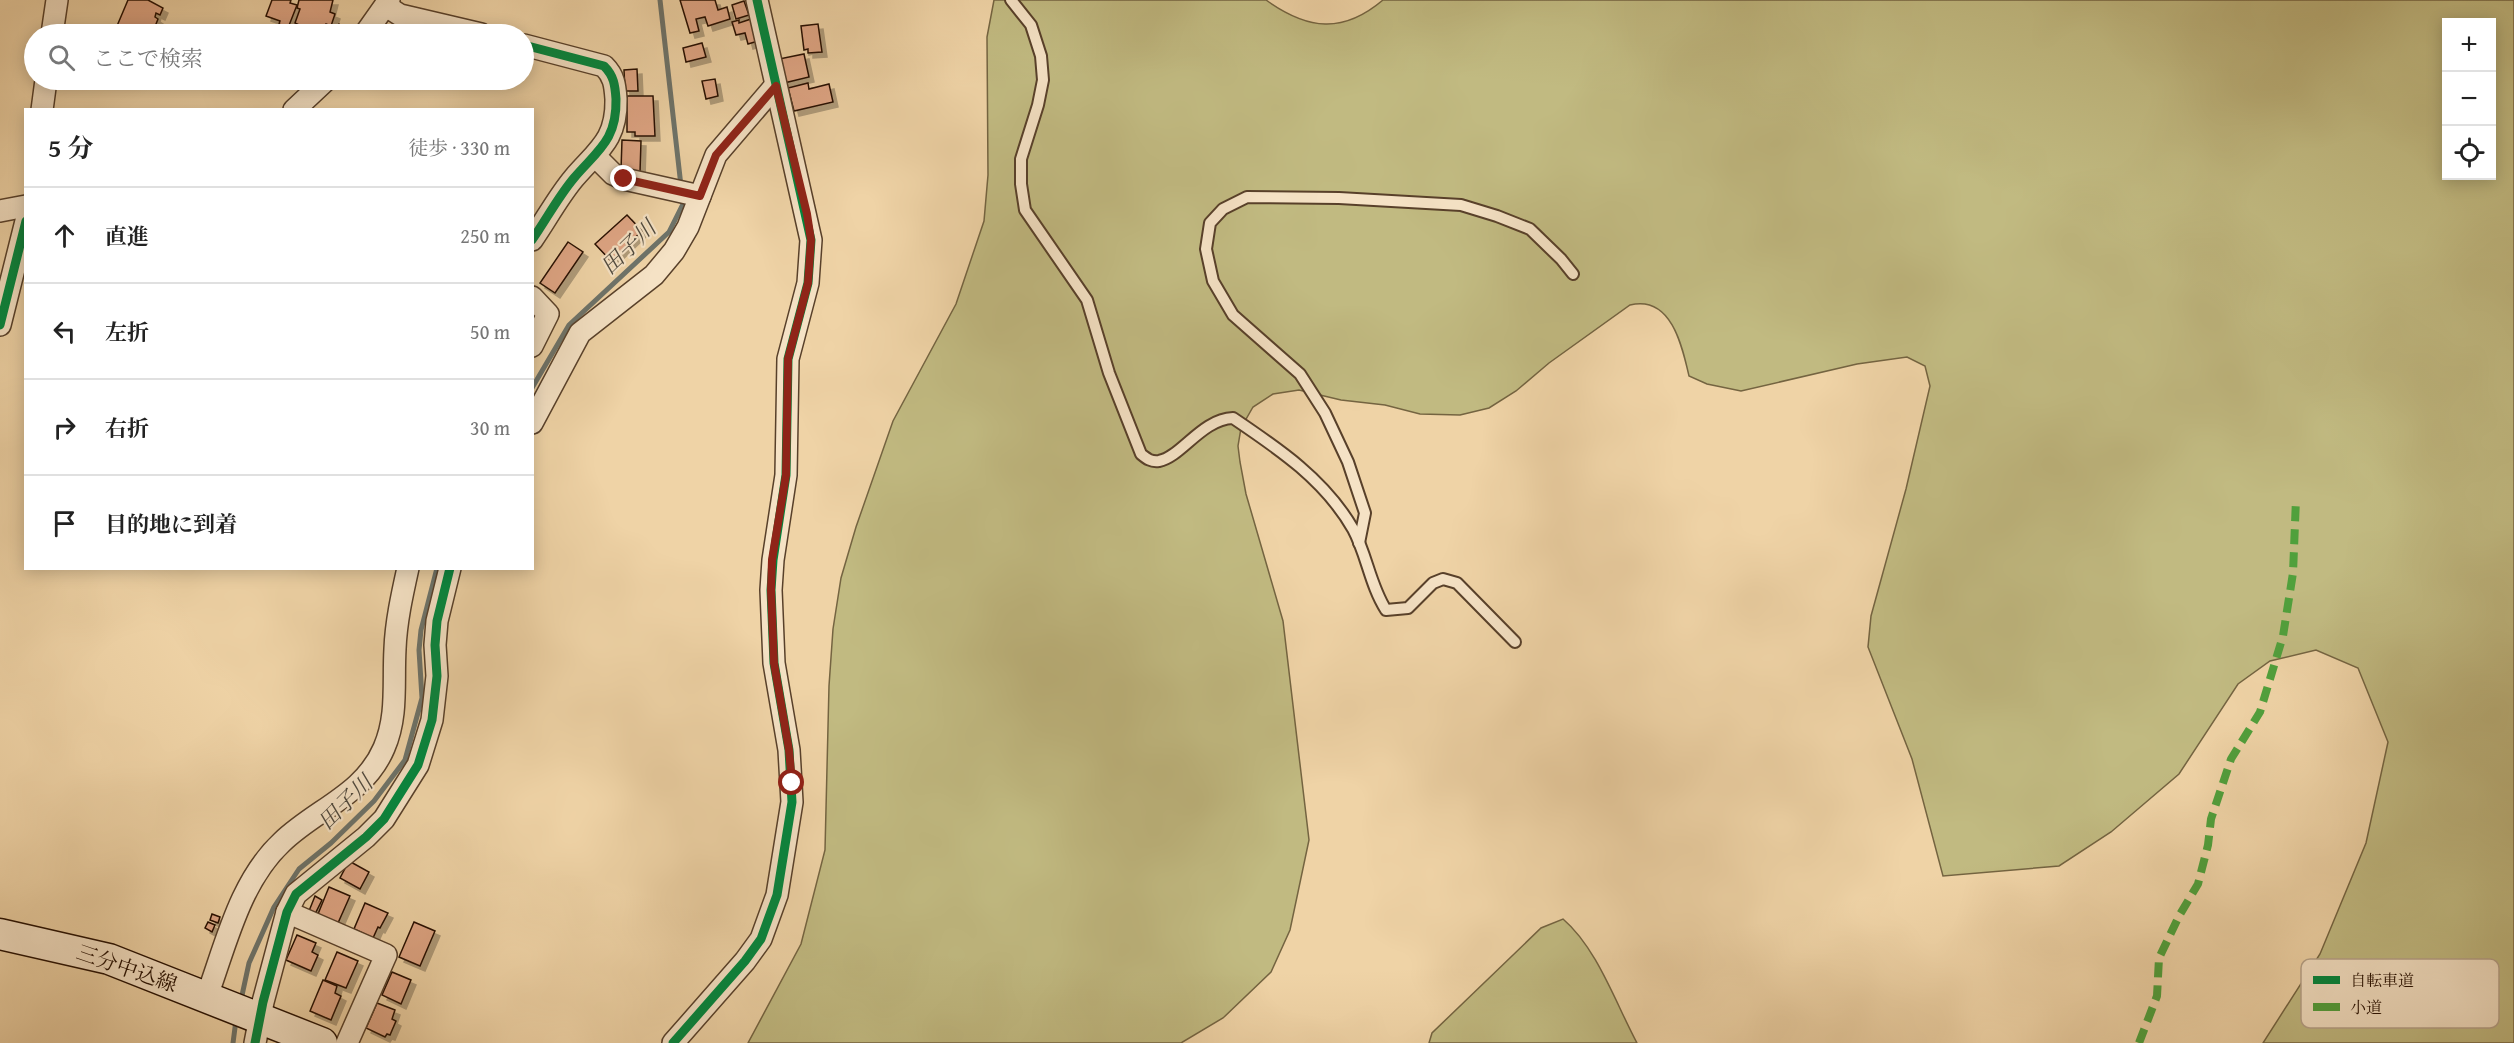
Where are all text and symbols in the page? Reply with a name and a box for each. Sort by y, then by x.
map controls [2442,18,2496,180]
button: + [2442,18,2496,72]
search box [24,24,534,90]
icon: search [45,41,78,74]
text: ここで検索 [93,42,203,74]
button: − [2442,72,2496,126]
button: locate [2442,126,2496,180]
text: 5 分 [48,128,93,167]
text: 徒歩 · 330 m [408,133,510,162]
route end [610,165,636,191]
water label: 田子川 [593,211,664,281]
icon: ahead [48,219,81,252]
text: 直進 [105,220,149,252]
text: 250 m [460,221,510,250]
icon: left [48,315,81,348]
text: 左折 [105,316,149,348]
text: 50 m [470,317,510,346]
icon: right [48,411,81,444]
text: 右折 [105,412,149,444]
text: 30 m [470,413,510,442]
icon: arrive [48,507,81,540]
text: 目的地に到着 [105,508,237,540]
water label: 田子川 [310,766,381,837]
route start [778,769,804,795]
street label: 三分中込線 [72,936,182,1000]
legend [2301,959,2499,1028]
text: 自転車道 [2350,968,2414,992]
text: 小道 [2350,995,2382,1019]

